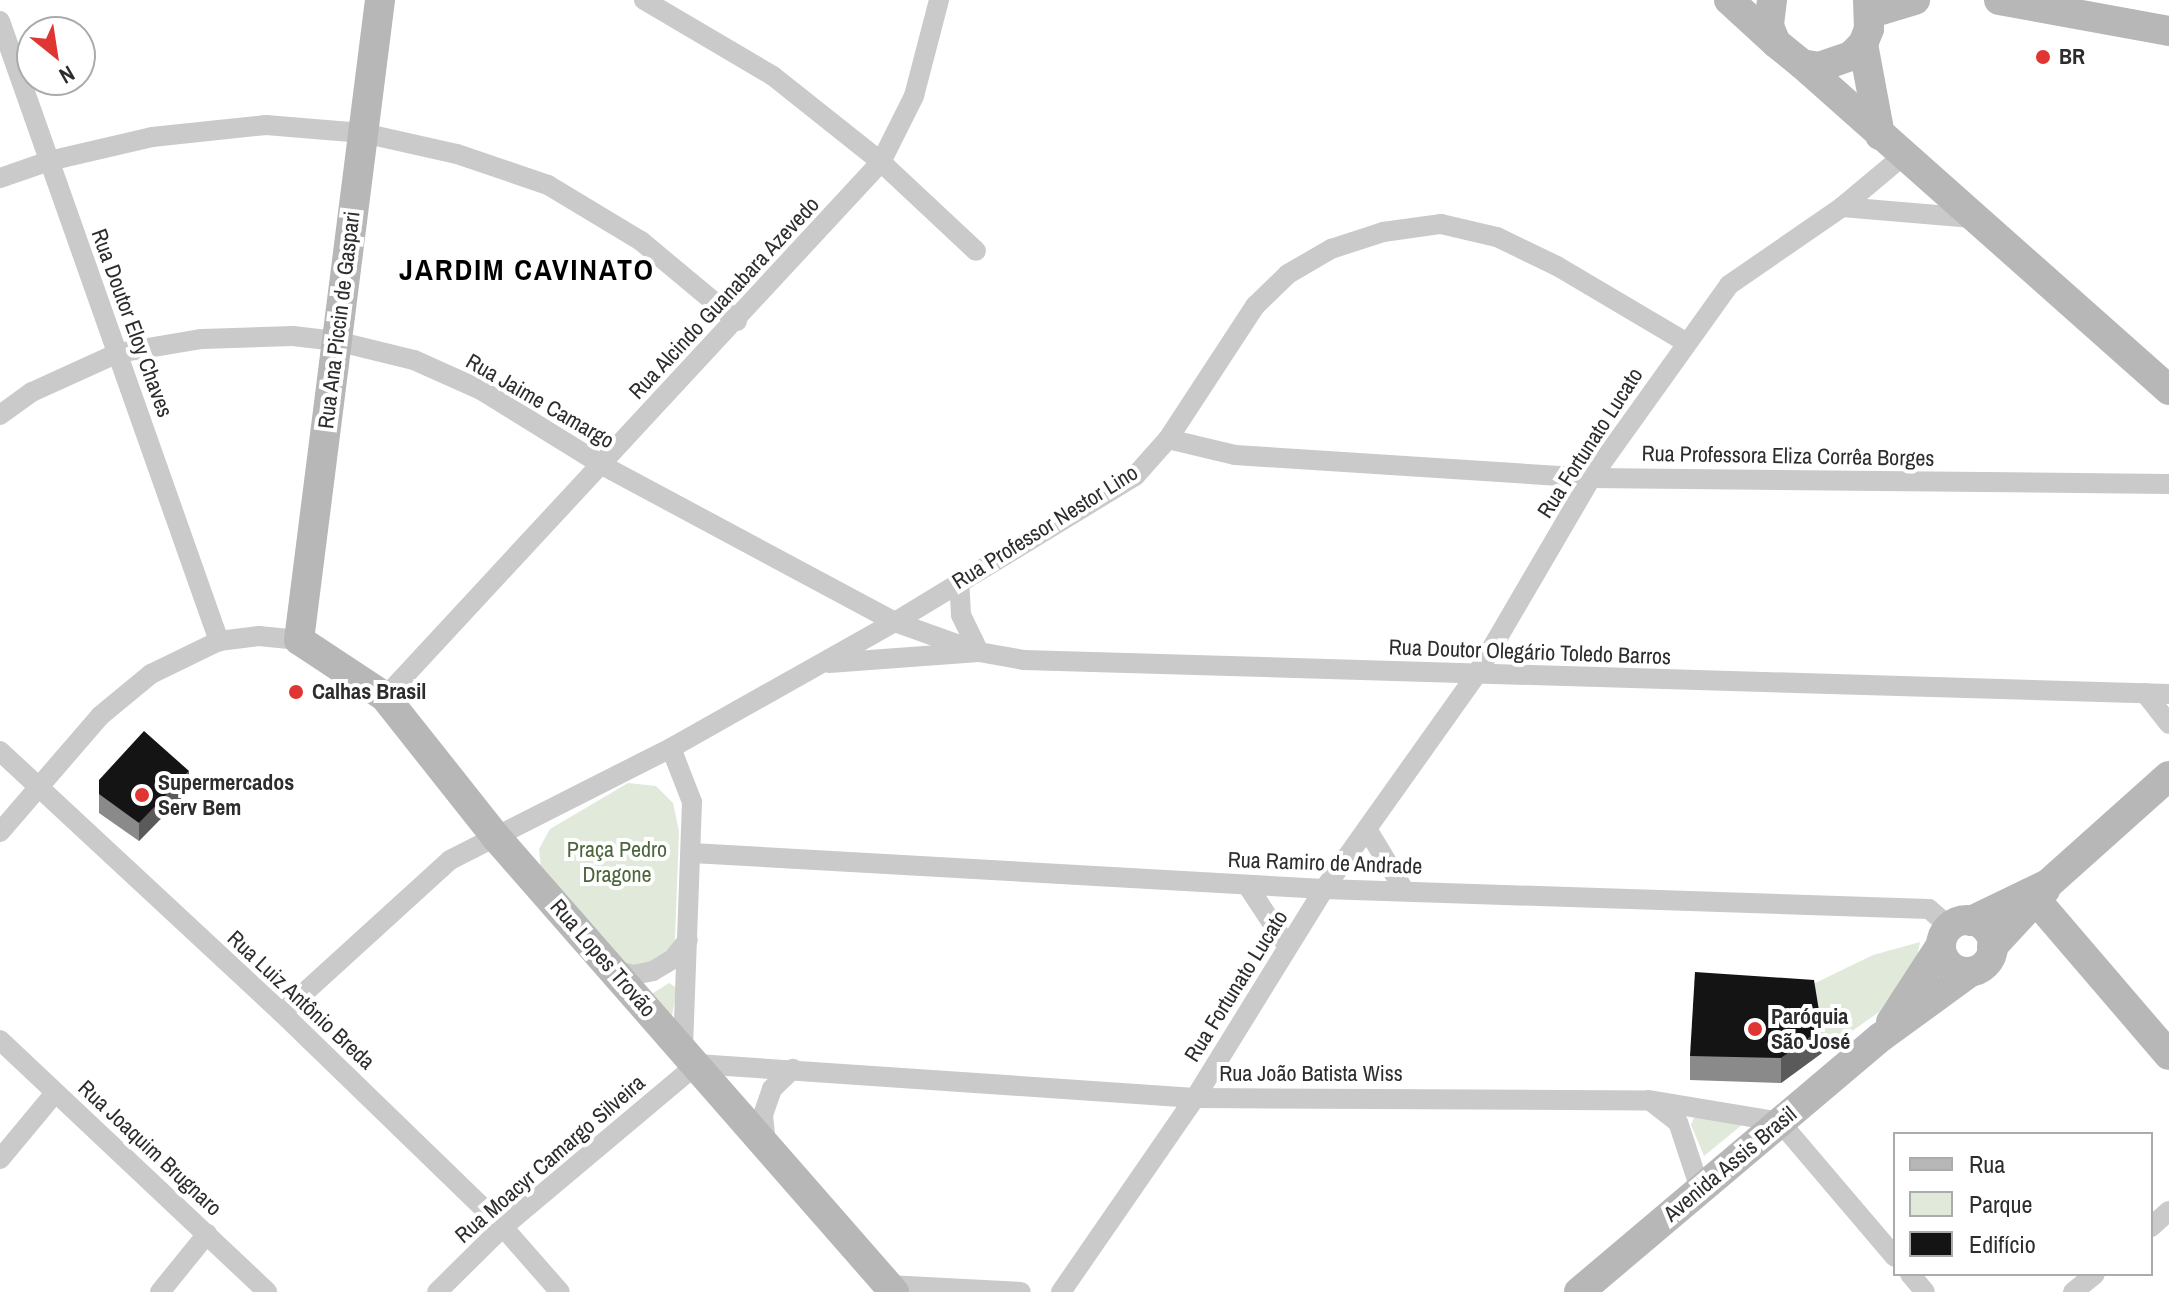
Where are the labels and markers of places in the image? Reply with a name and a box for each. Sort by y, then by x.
place label: BR [2059,44,2085,70]
marker: BR [2034,48,2052,66]
place label: Calhas Brasil [312,679,426,705]
marker: Calhas Brasil [287,683,305,701]
place label: Supermercados Serv Bem [158,769,294,820]
marker: Supermercados Serv Bem [133,786,151,804]
place label: Paróquia São José [1771,1003,1850,1054]
marker: Paróquia São José [1746,1020,1764,1038]

